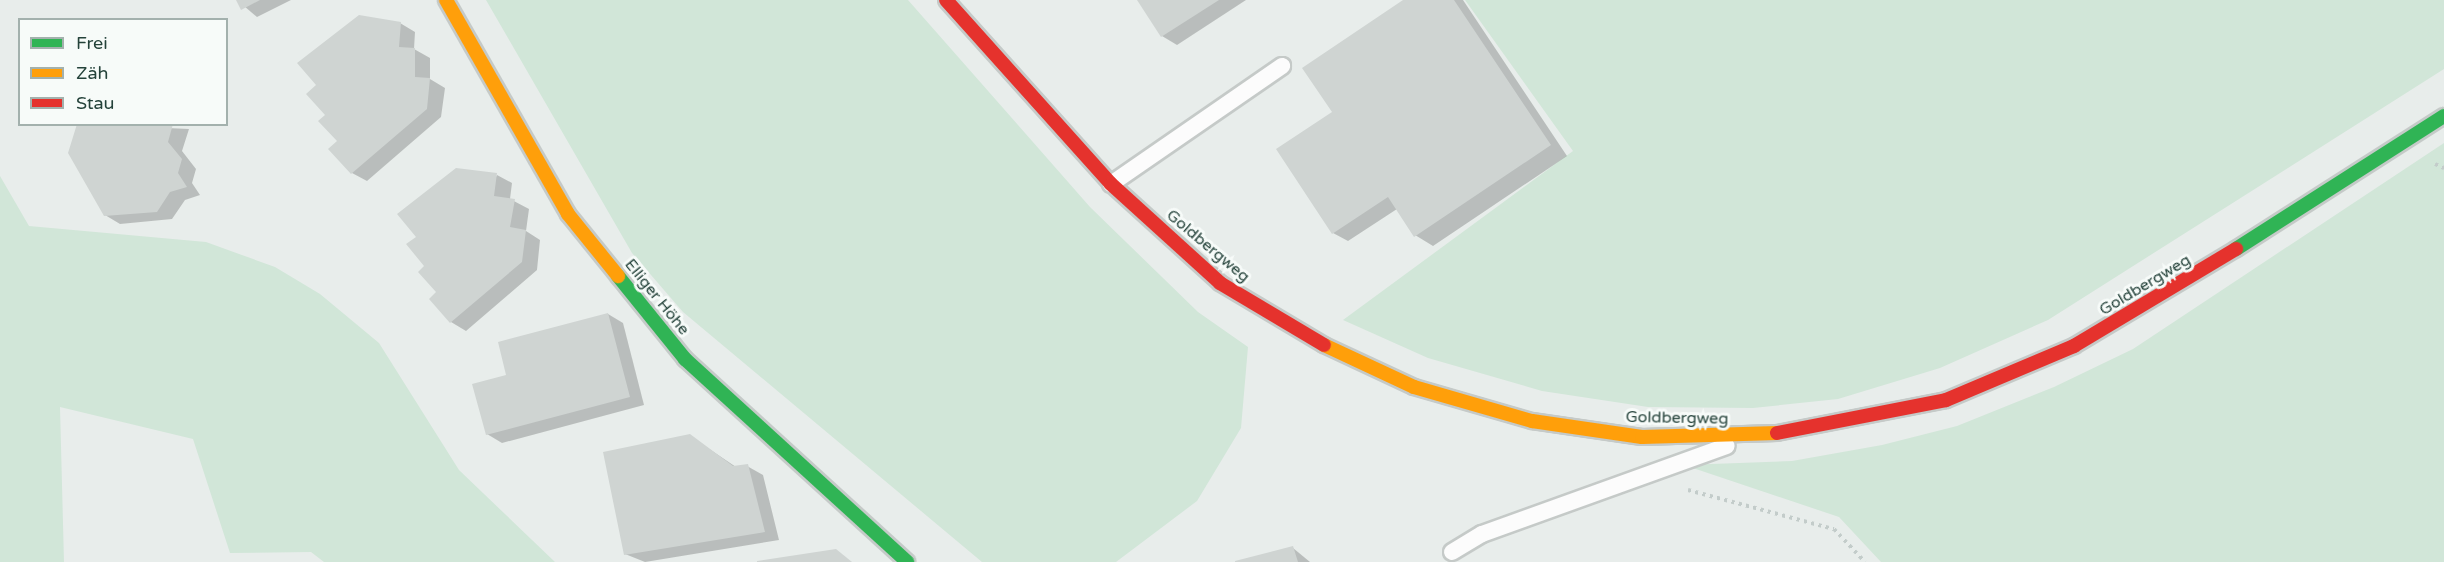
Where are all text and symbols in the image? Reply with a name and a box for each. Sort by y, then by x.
legend [18,18,228,126]
text: Frei [76,32,108,54]
text: Zäh [76,62,109,84]
text: Stau [76,92,115,114]
street label: Goldbergweg [1162,206,1254,286]
street label: Goldbergweg [2096,250,2194,320]
street label: Elliger Höhe [621,255,693,339]
street label: Goldbergweg [1625,408,1729,428]

